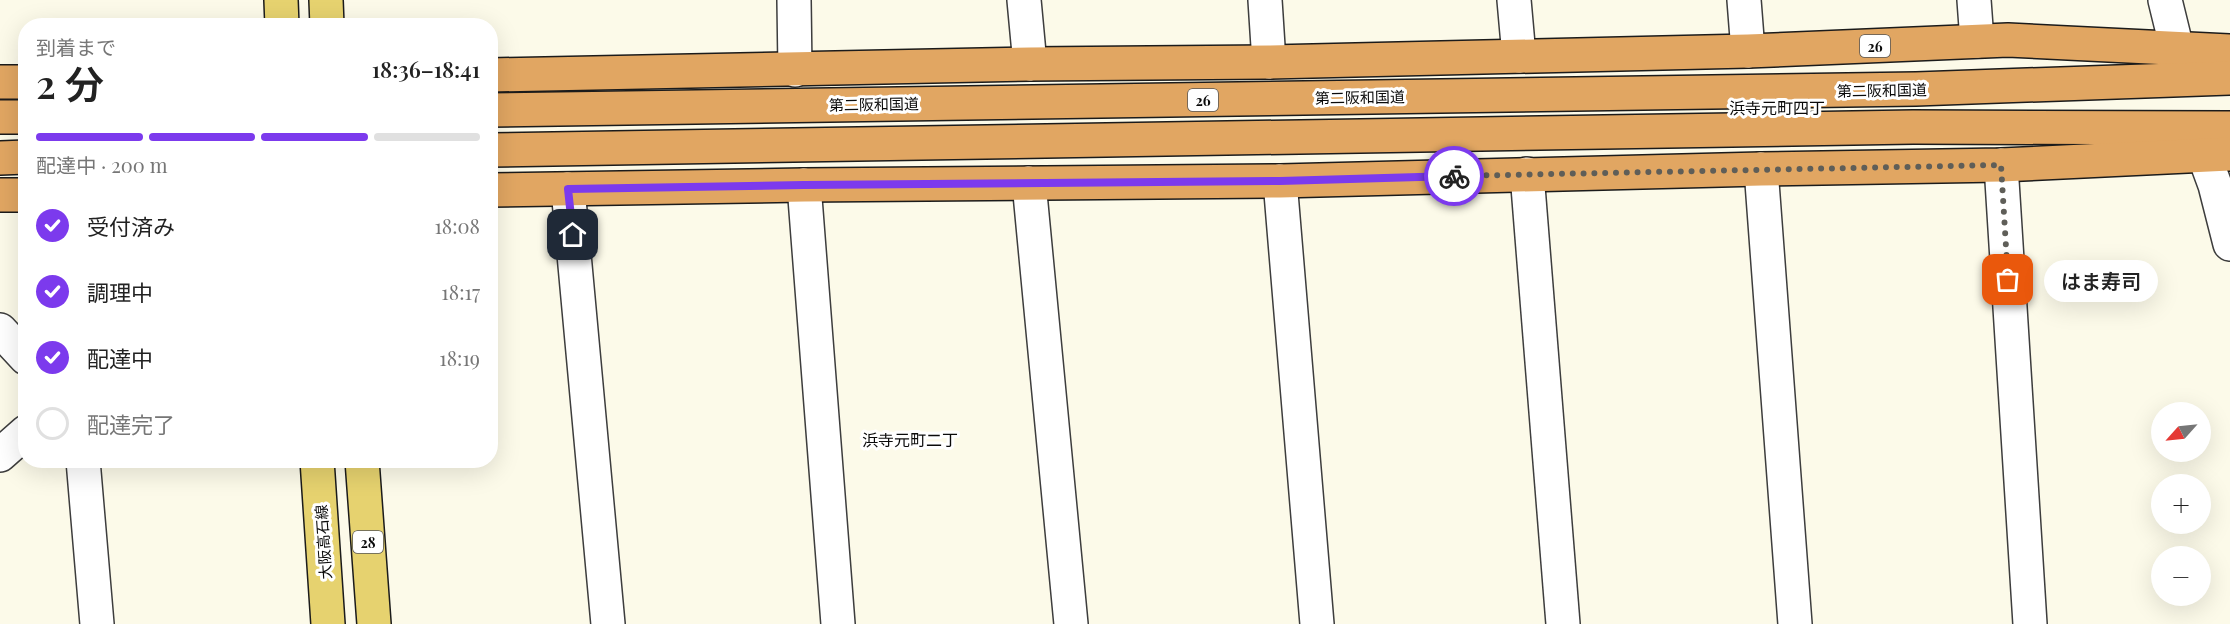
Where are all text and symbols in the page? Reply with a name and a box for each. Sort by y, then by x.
text: 到着まで [36,33,116,60]
road number: 26 [1860,35,1890,57]
text: 18:36–18:41 [372,54,480,84]
text: 2 分 [36,57,104,109]
street label: 第二阪和国道 [1837,79,1927,101]
street label: 第二阪和国道 [1315,86,1405,108]
road number: 26 [1188,89,1218,111]
street label: 第二阪和国道 [829,93,919,115]
district label: 浜寺元町四丁 [1729,97,1825,118]
courier [1424,146,1484,206]
text: 配達中 · 200 m [36,151,168,178]
icon: bike [1438,160,1471,193]
icon: check [36,209,69,242]
pin [547,209,598,260]
text: 受付済み [87,211,175,241]
text: 18:08 [434,212,480,239]
icon: home [556,218,589,251]
pin [1982,254,2033,305]
callout: はま寿司 [2044,259,2158,301]
icon: bag [1991,263,2024,296]
text: はま寿司 [2061,267,2141,294]
icon: check [36,275,69,308]
text: 調理中 [87,277,153,307]
text: 18:17 [441,278,480,305]
icon: check [36,341,69,374]
text: 配達中 [87,343,153,373]
text: 18:19 [439,344,480,371]
north arrow [2151,402,2211,462]
map controls [2151,402,2211,606]
text: 配達完了 [87,409,175,439]
district label: 浜寺元町二丁 [862,429,958,450]
button: + [2151,474,2211,534]
street label: 大阪高石線 [310,504,336,580]
road number: 28 [353,531,383,553]
button: − [2151,546,2211,606]

